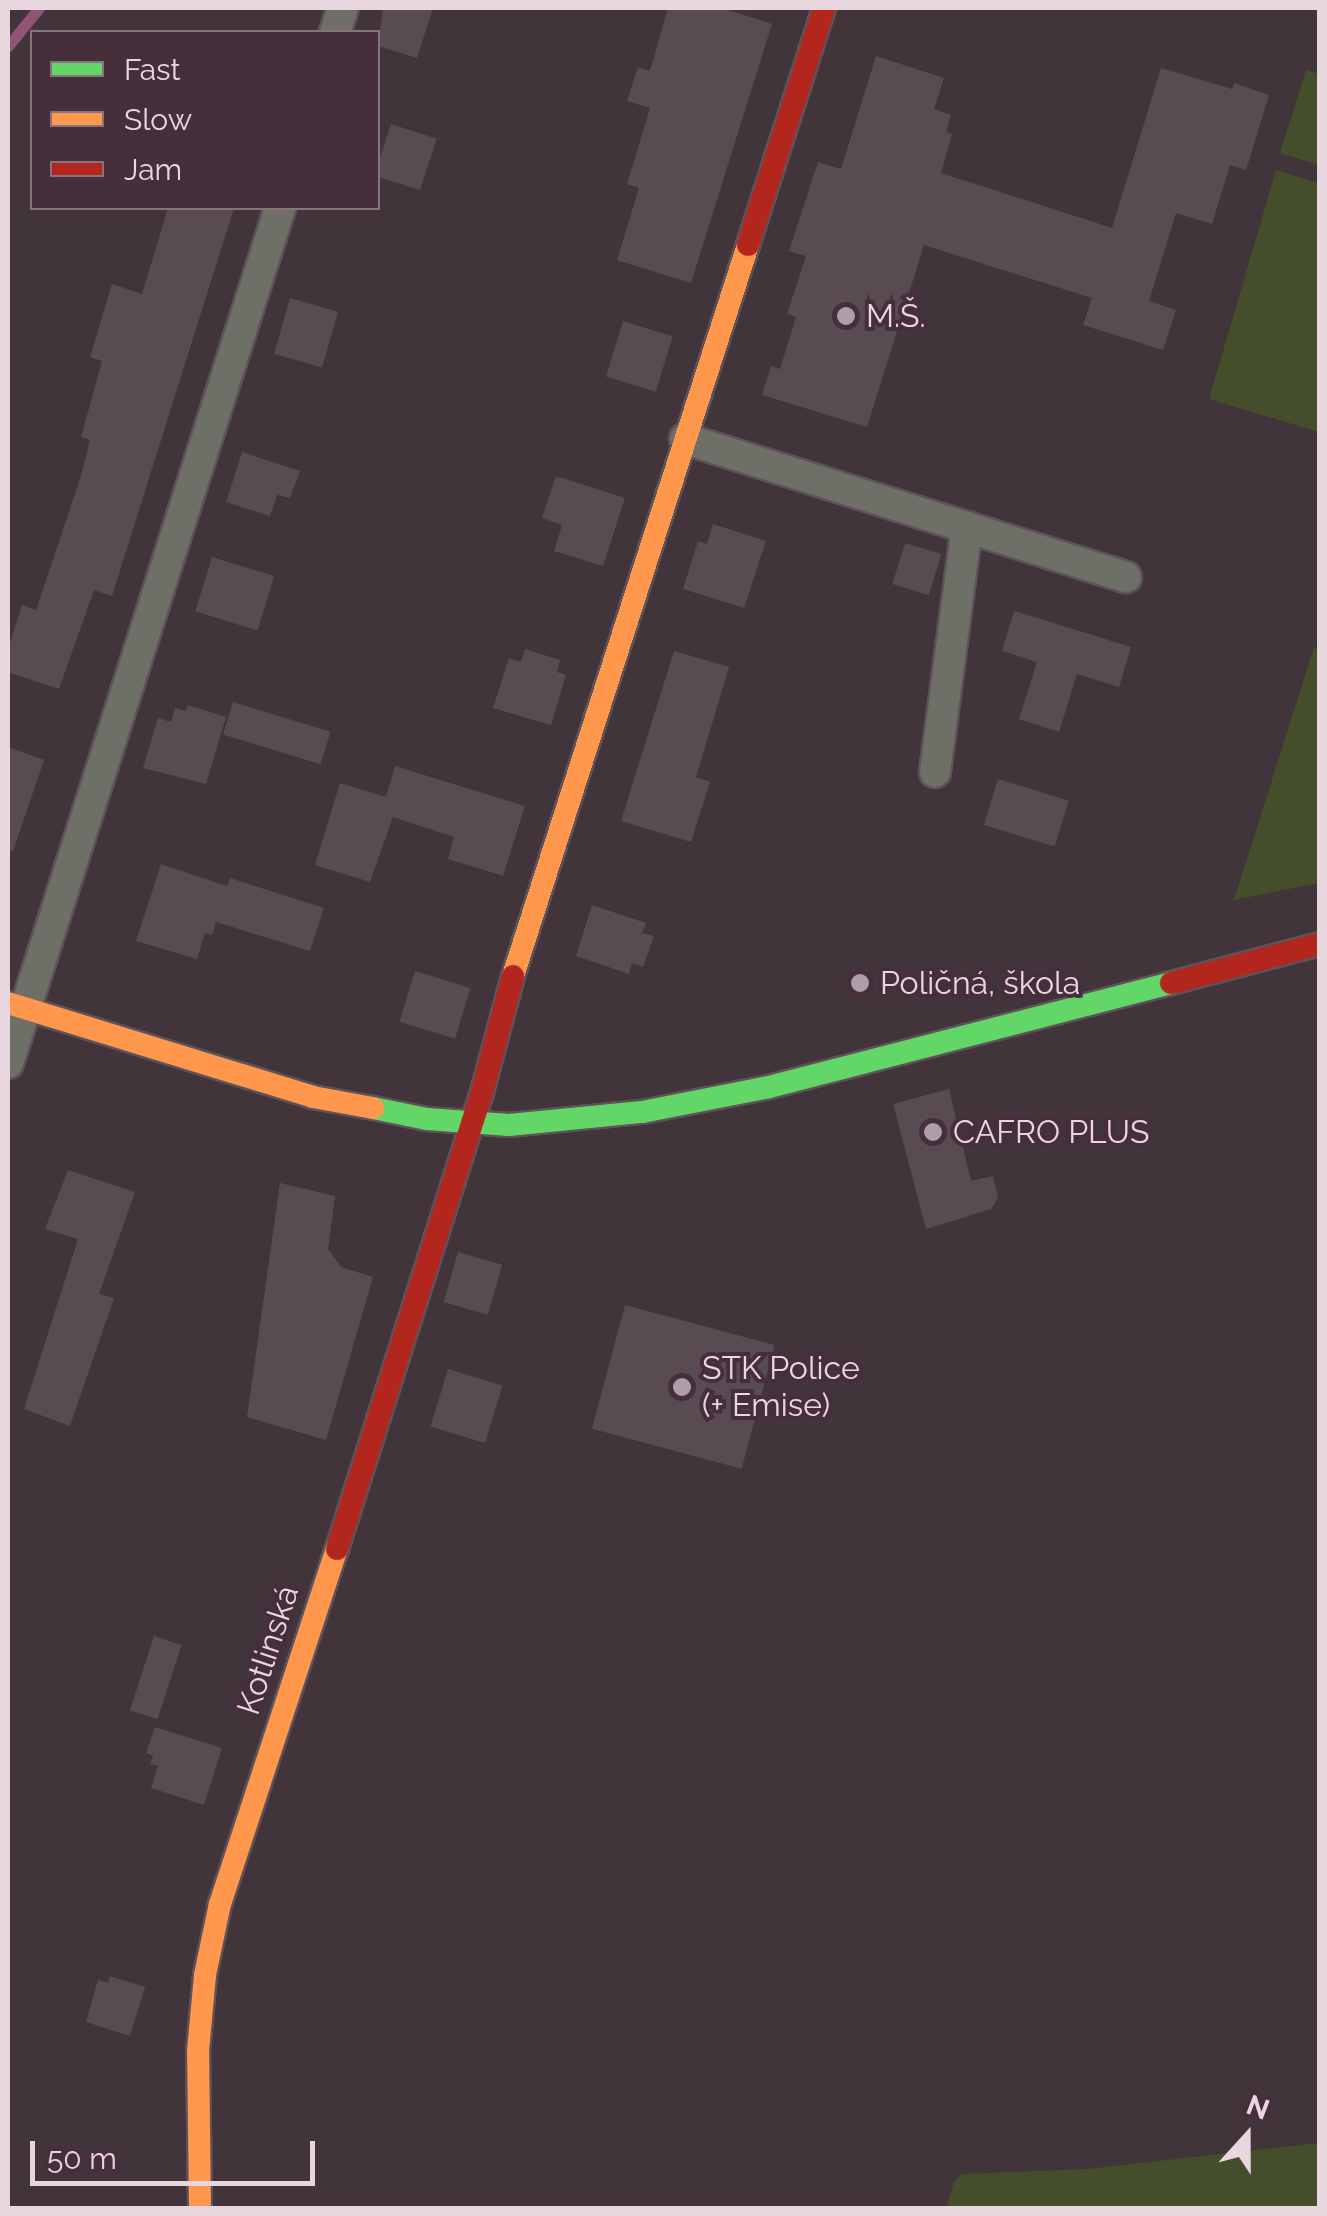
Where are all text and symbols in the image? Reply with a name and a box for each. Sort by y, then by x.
legend [30,30,380,210]
text: Fast [124,52,181,87]
text: Slow [124,102,192,137]
text: Jam [124,152,182,187]
place label: M.Š. [866,297,926,335]
marker: M.Š. [835,305,857,327]
place label: Poličná, škola [880,964,1080,1002]
marker: Poličná, škola [849,972,871,994]
place label: CAFRO PLUS [953,1113,1149,1151]
marker: CAFRO PLUS [922,1121,944,1143]
place label: STK Police (+ Emise) [702,1350,860,1425]
marker: STK Police (+ Emise) [671,1376,693,1398]
street label: Kotlinská [229,1581,307,1719]
north arrow [1197,2086,1297,2186]
text: N [1242,2088,1274,2127]
scale bar [35,2121,320,2183]
text: 50 m [47,2141,117,2176]

